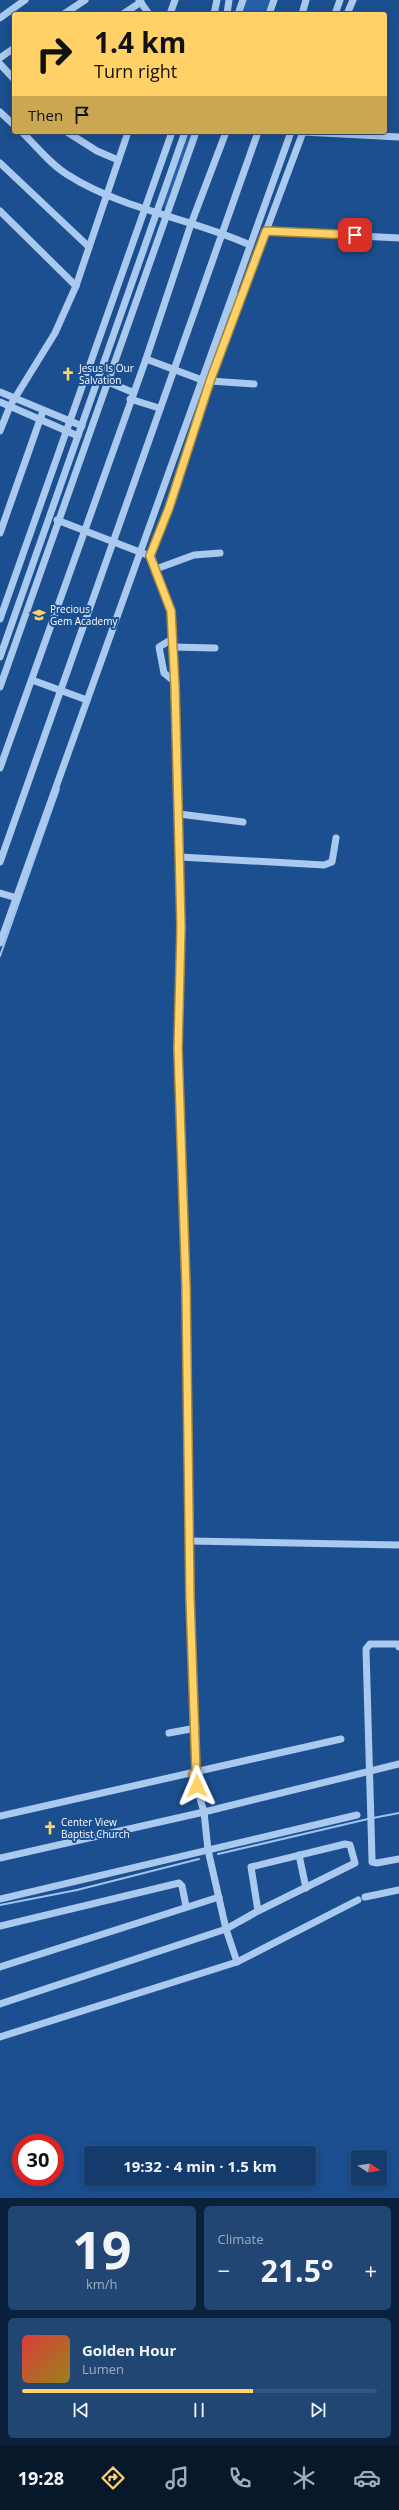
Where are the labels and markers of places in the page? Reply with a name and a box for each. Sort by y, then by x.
pin [338,218,372,252]
place label: Jesus Is Our Salvation [78,361,134,387]
church icon: Jesus Is Our Salvation [60,366,76,382]
place label: Precious Gem Academy [50,602,118,628]
school or university icon: Precious Gem Academy [31,607,47,623]
place label: Center View Baptist Church [61,1815,130,1841]
church icon: Center View Baptist Church [42,1820,58,1836]

